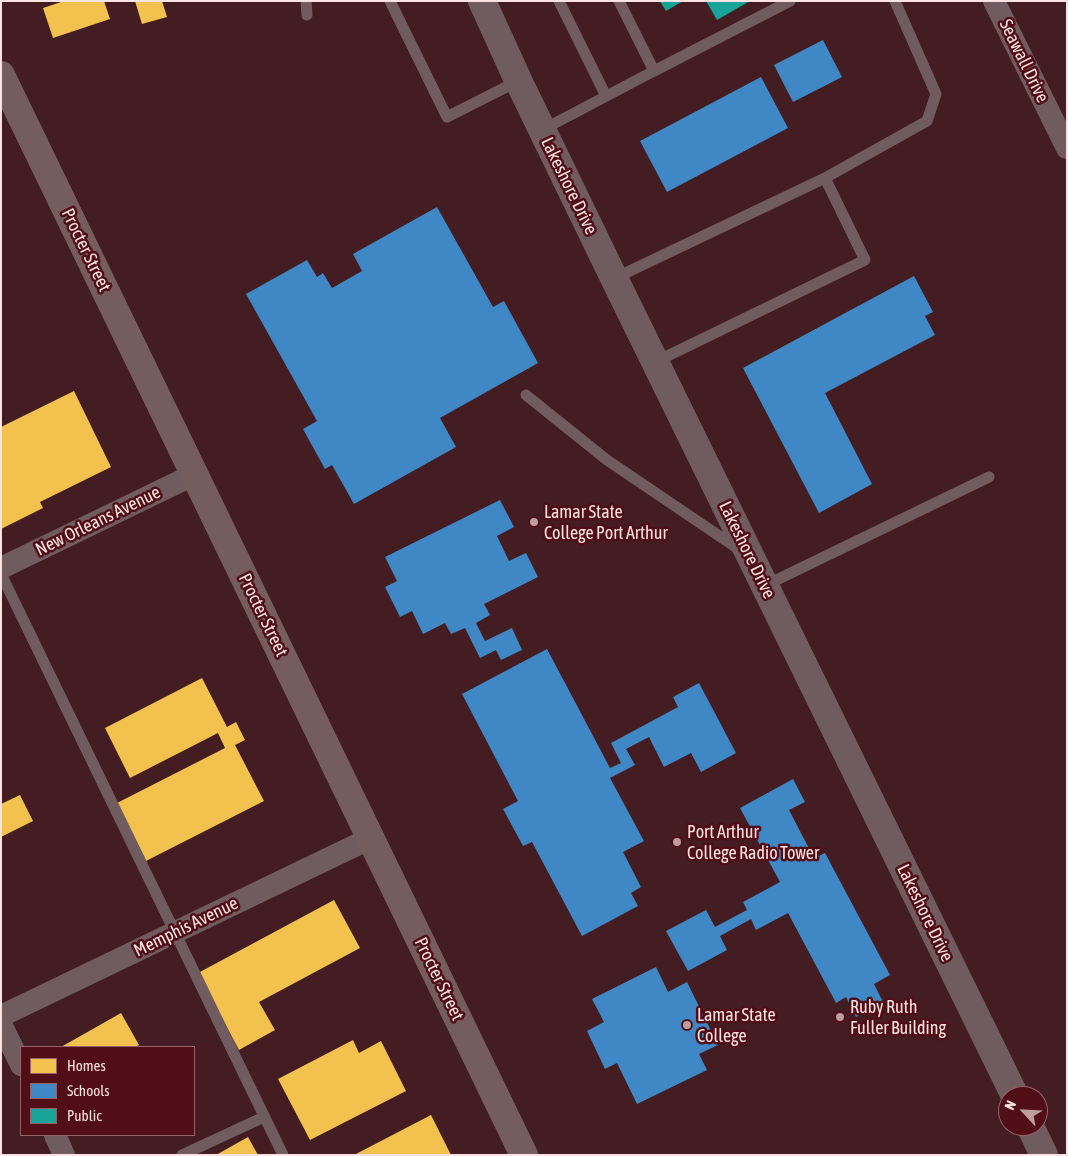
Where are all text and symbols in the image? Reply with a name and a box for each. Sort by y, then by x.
street label: Seawall Drive [995,16,1053,106]
street label: Lakeshore Drive [536,134,602,238]
street label: Procter Street [57,205,115,295]
street label: New Orleans Avenue [32,481,164,561]
street label: Lakeshore Drive [714,498,780,602]
place label: Lamar State College Port Arthur [544,501,668,544]
marker: Lamar State College Port Arthur [528,516,540,528]
street label: Procter Street [234,570,292,660]
place label: Port Arthur College Radio Tower [687,821,819,864]
marker: Port Arthur College Radio Tower [671,836,683,848]
street label: Lakeshore Drive [892,861,958,965]
street label: Memphis Avenue [130,892,242,962]
street label: Procter Street [410,934,468,1024]
place label: Ruby Ruth Fuller Building [850,996,946,1038]
place label: Lamar State College [697,1004,776,1046]
marker: Ruby Ruth Fuller Building [834,1011,846,1023]
marker: Lamar State College [681,1019,693,1031]
legend [20,1046,195,1136]
text: Homes [67,1057,106,1074]
text: Schools [67,1082,110,1099]
north arrow [998,1086,1048,1136]
text: N [1001,1098,1019,1112]
text: Public [67,1107,102,1124]

